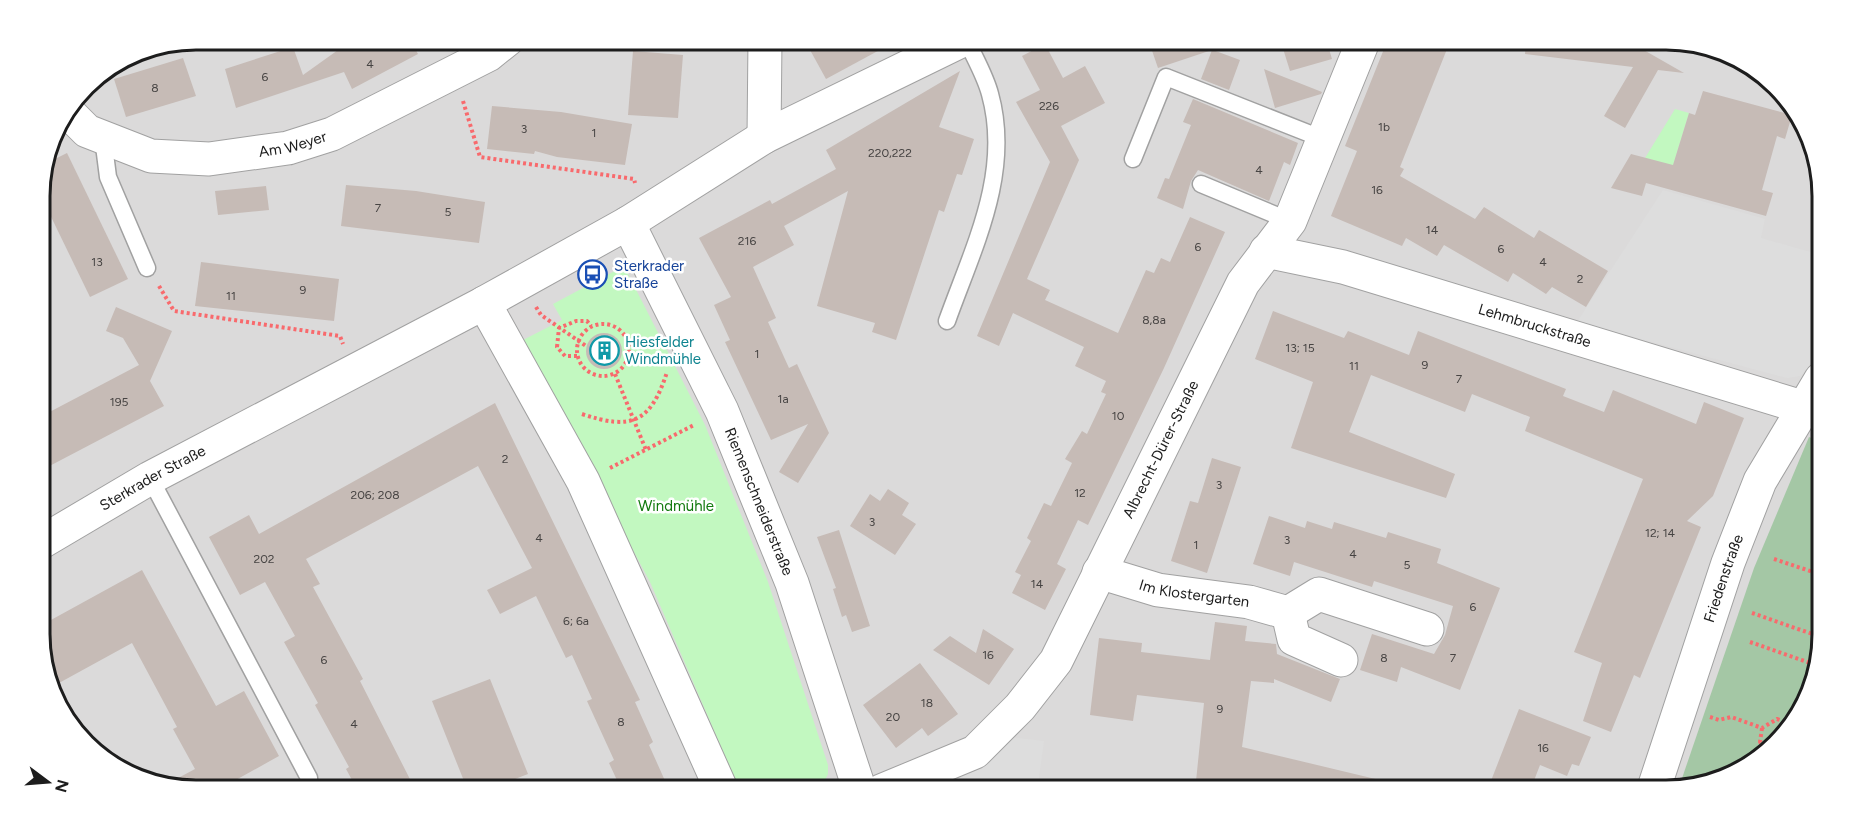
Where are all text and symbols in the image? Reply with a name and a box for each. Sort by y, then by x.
house number: 4 [366,57,374,71]
house number: 6 [262,70,269,84]
house number: 8 [151,81,159,95]
house number: 226 [1039,99,1059,113]
house number: 1b [1378,120,1390,134]
house number: 3 [521,122,527,136]
house number: 1 [592,126,596,140]
street label: Am Weyer [257,127,329,161]
house number: 220,222 [868,146,912,160]
house number: 4 [1255,163,1263,177]
house number: 16 [1371,183,1383,197]
house number: 7 [375,201,382,215]
house number: 5 [445,205,452,219]
house number: 14 [1426,223,1439,237]
house number: 216 [738,234,756,248]
house number: 6 [1195,240,1202,254]
house number: 6 [1498,242,1505,256]
house number: 13 [91,255,103,269]
house number: 4 [1539,255,1547,269]
place label: Sterkrader Straße [614,257,684,292]
bus stop icon: Sterkrader Straße [577,259,609,291]
house number: 2 [1577,272,1583,286]
house number: 9 [300,283,307,297]
house number: 11 [226,289,236,303]
street label: Lehmbruckstraße [1476,300,1593,351]
house number: 8,8a [1142,313,1166,327]
place label: Hiesfelder Windmühle [625,333,701,368]
building icon: Hiesfelder Windmühle [588,335,620,367]
house number: 13; 15 [1285,341,1315,355]
house number: 1 [755,347,759,361]
house number: 9 [1422,358,1429,372]
house number: 11 [1349,359,1359,373]
house number: 7 [1456,372,1463,386]
street label: Albrecht-Dürer-Straße [1119,377,1202,521]
house number: 1a [777,392,789,406]
house number: 195 [110,395,128,409]
house number: 10 [1112,409,1125,423]
street label: Riemenschneiderstraße [721,425,797,578]
street label: Sterkrader Straße [96,442,209,515]
house number: 2 [502,452,508,466]
house number: 3 [1216,478,1222,492]
house number: 12 [1074,486,1086,500]
house number: 206; 208 [350,488,400,502]
park label: Windmühle [638,497,714,515]
house number: 3 [869,515,875,529]
house number: 12; 14 [1645,526,1676,540]
house number: 4 [535,531,543,545]
street label: Friedenstraße [1700,532,1747,625]
house number: 3 [1284,533,1290,547]
house number: 1 [1194,538,1198,552]
house number: 4 [1349,547,1357,561]
house number: 202 [253,552,275,566]
house number: 5 [1404,558,1411,572]
street label: Im Klostergarten [1137,576,1250,611]
house number: 14 [1031,577,1044,591]
house number: 6 [1470,600,1477,614]
house number: 6; 6a [563,614,589,628]
house number: 16 [982,648,994,662]
house number: 8 [1380,651,1388,665]
house number: 7 [1450,651,1457,665]
house number: 6 [321,653,328,667]
house number: 18 [921,696,933,710]
house number: 9 [1217,702,1224,716]
house number: 20 [886,710,901,724]
house number: 8 [617,715,625,729]
house number: 4 [350,717,358,731]
house number: 16 [1537,741,1549,755]
north arrow [18,752,78,812]
text: N [51,777,73,795]

